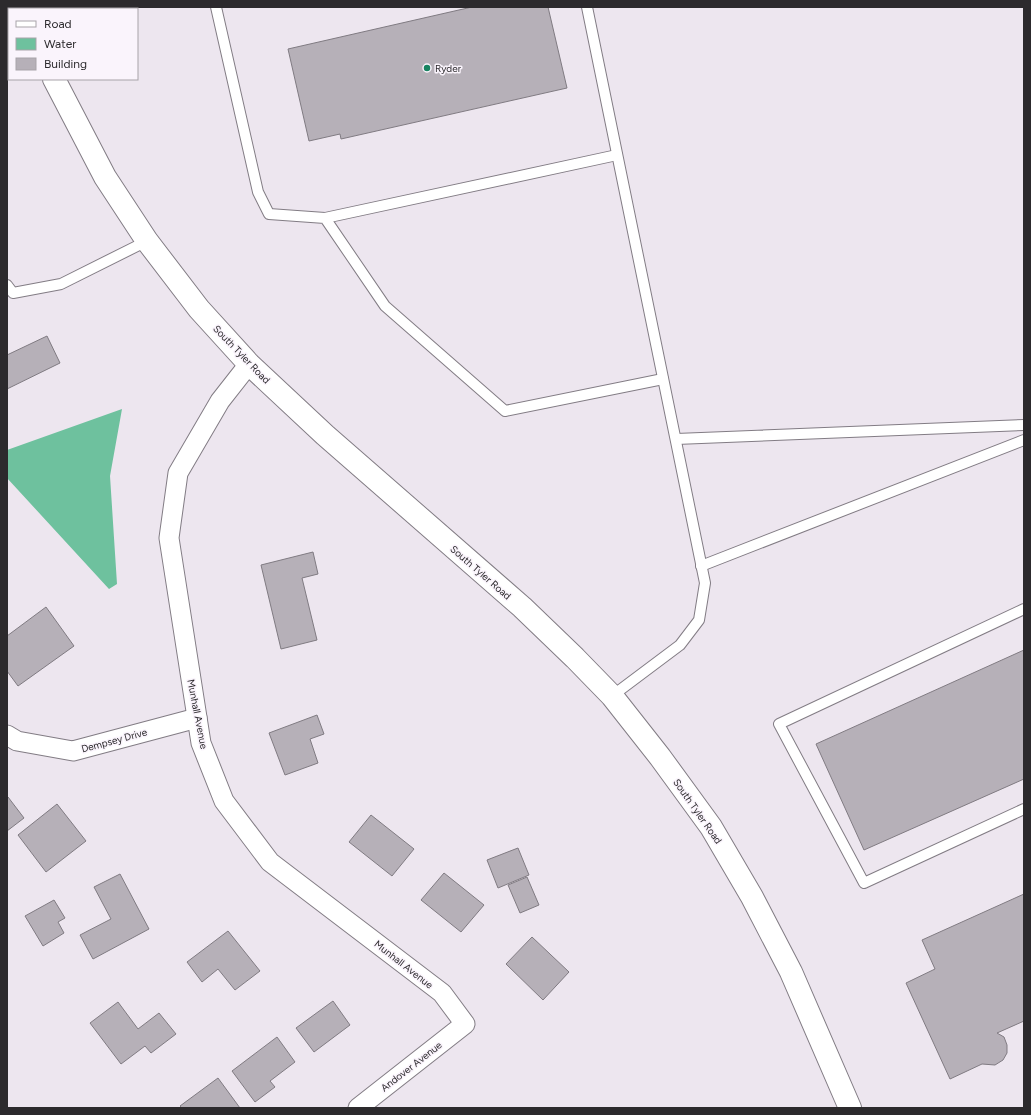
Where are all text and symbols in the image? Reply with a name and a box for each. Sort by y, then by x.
legend [8,8,138,80]
text: Road [44,17,72,31]
text: Water [44,37,76,51]
text: Building [44,57,87,71]
place label: Ryder [435,62,462,75]
marker: Ryder [422,63,432,73]
street label: South Tyler Road [210,322,273,386]
street label: South Tyler Road [448,542,514,602]
street label: Munhall Avenue [184,678,211,751]
street label: Dempsey Drive [80,725,149,756]
street label: South Tyler Road [670,776,725,846]
street label: Munhall Avenue [372,937,436,992]
street label: Andover Avenue [378,1038,445,1094]

